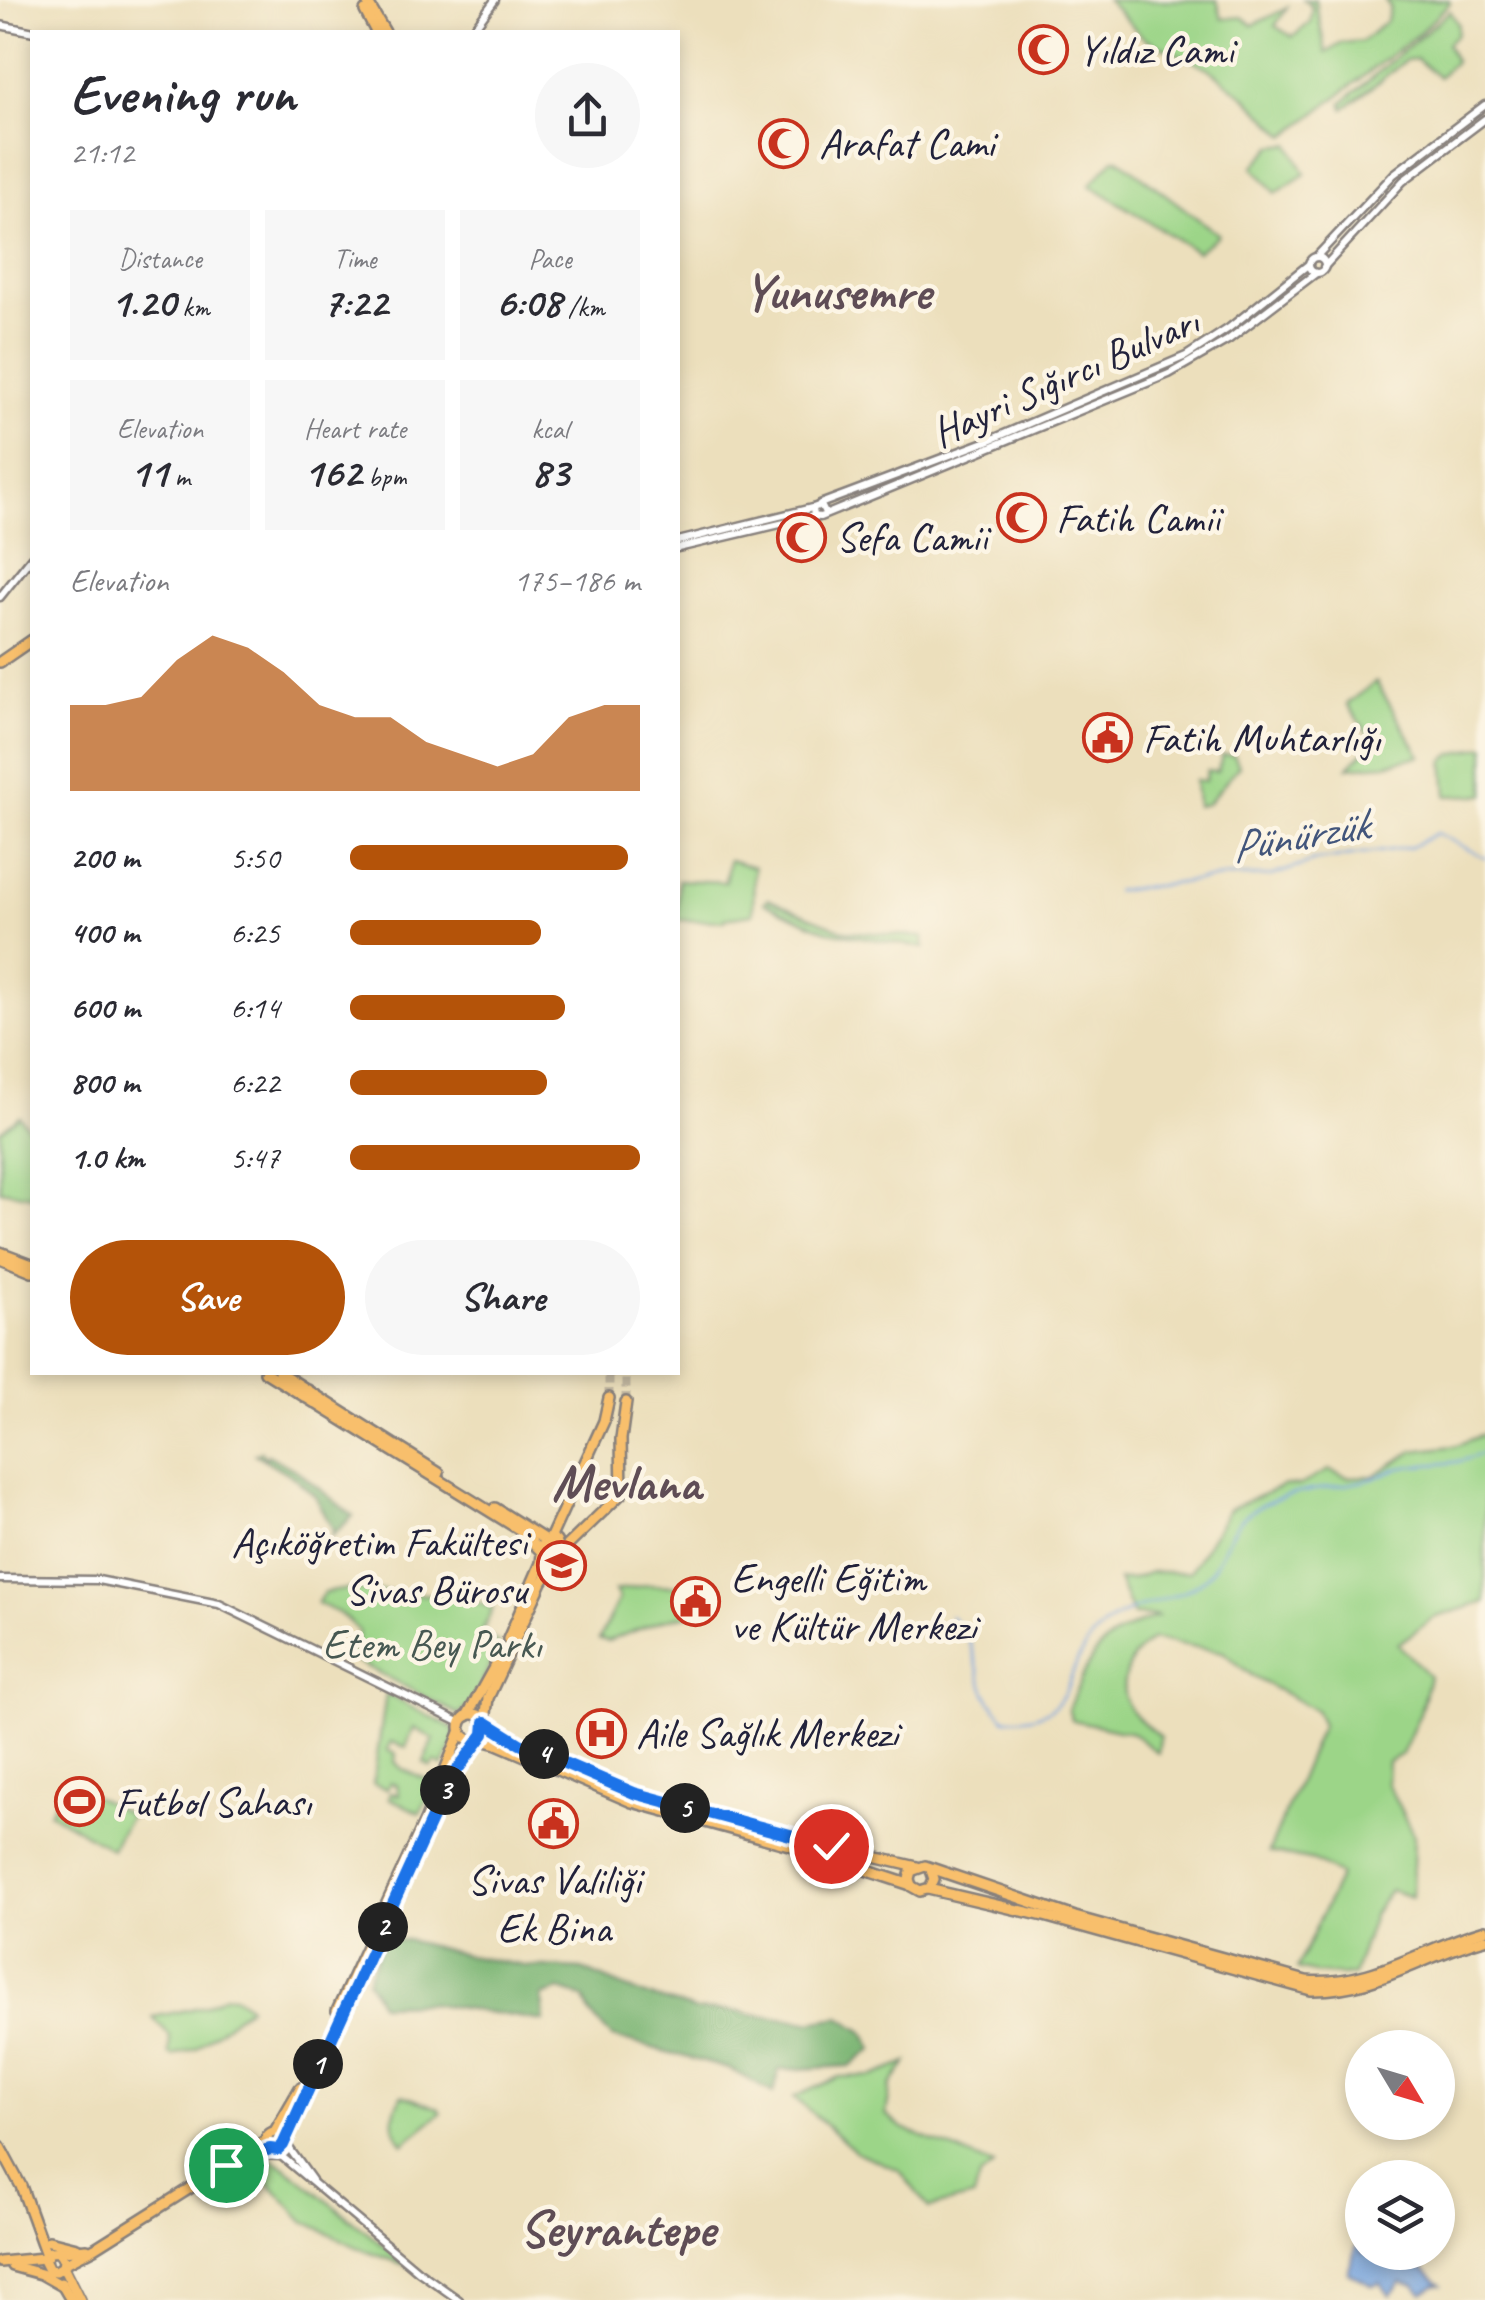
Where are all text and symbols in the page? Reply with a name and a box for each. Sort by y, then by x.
mosque icon: Yıldız Cami [1017,24,1069,76]
place label: Yıldız Cami [1078,24,1239,77]
text: Evening run [70,59,295,129]
button: share [535,63,640,168]
mosque icon: Arafat Cami [758,117,810,169]
place label: Arafat Cami [819,117,1000,170]
text: 21:12 [70,132,134,173]
text: Distance [118,241,202,276]
text: Time [334,241,376,276]
text: Pace [528,241,572,276]
district label: Yunusemre [744,259,935,325]
text: 1.20 [110,276,175,329]
text: 7:22 [323,276,387,329]
text: 6:08 [495,276,561,329]
text: km [175,289,210,324]
text: /km [561,289,605,324]
street label: Hayri Sığırcı Bulvarı [924,294,1208,459]
text: Elevation [117,411,203,446]
text: Heart rate [304,411,406,446]
text: kcal [531,411,569,446]
text: 11 [130,446,168,499]
text: 162 [304,446,361,499]
text: 83 [531,446,569,499]
text: m [168,459,190,494]
text: bpm [361,459,406,494]
mosque icon: Fatih Camii [995,492,1047,544]
place label: Fatih Camii [1056,492,1225,545]
mosque icon: Sefa Camii [775,511,827,563]
place label: Sefa Camii [836,511,992,564]
text: Elevation [70,560,168,601]
text: 175–186 m [514,560,640,601]
public building icon: Fatih Muhtarlığı [1082,712,1134,764]
place label: Fatih Muhtarlığı [1143,712,1382,765]
water label: Pünürzük [1226,795,1379,876]
text: 200 m [70,837,139,878]
text: 5:50 [230,837,280,878]
text: 400 m [70,912,139,953]
text: 6:25 [230,912,280,953]
text: 600 m [70,987,140,1028]
text: 6:14 [230,987,280,1028]
text: 800 m [70,1062,139,1103]
text: 6:22 [230,1062,280,1103]
text: 1.0 km [70,1137,144,1178]
text: 5:47 [230,1137,280,1178]
button: Save [70,1240,345,1355]
button: Share [365,1240,640,1355]
district label: Mevlana [552,1450,705,1516]
place label: Açıköğretim Fakültesi Sivas Bürosu [231,1516,532,1617]
school or university icon: Açıköğretim Fakültesi Sivas Bürosu [536,1540,588,1592]
place label: Engelli Eğitim ve Kültür Merkezi [731,1552,981,1653]
public building icon: Engelli Eğitim ve Kültür Merkezi [670,1576,722,1628]
park label: Etem Bey Parkı [323,1618,544,1671]
hospital icon: Aile Sağlık Merkezi [575,1707,627,1759]
place label: Aile Sağlık Merkezi [636,1707,903,1760]
pin: 4 [519,1729,569,1779]
text: 4 [538,1736,550,1771]
pin: 3 [420,1765,470,1815]
text: 3 [439,1772,451,1807]
sports icon: Futbol Sahası [54,1776,106,1828]
place label: Futbol Sahası [115,1776,313,1829]
pin: 5 [660,1783,710,1833]
text: 5 [679,1790,691,1825]
public building icon: Sivas Valiliği Ek Bina [528,1798,580,1850]
pin [789,1804,874,1889]
icon: check [804,1819,859,1874]
place label: Sivas Valiliği Ek Bina [467,1854,646,1955]
pin: 2 [358,1902,408,1952]
text: 2 [377,1909,389,1944]
north arrow [1345,2030,1455,2140]
map controls [1345,2030,1455,2270]
pin: 1 [293,2039,343,2089]
text: 1 [312,2046,324,2081]
pin [184,2123,269,2208]
icon: arrive [199,2138,254,2193]
button: layers [1345,2160,1455,2270]
district label: Seyrantepe [519,2196,719,2262]

